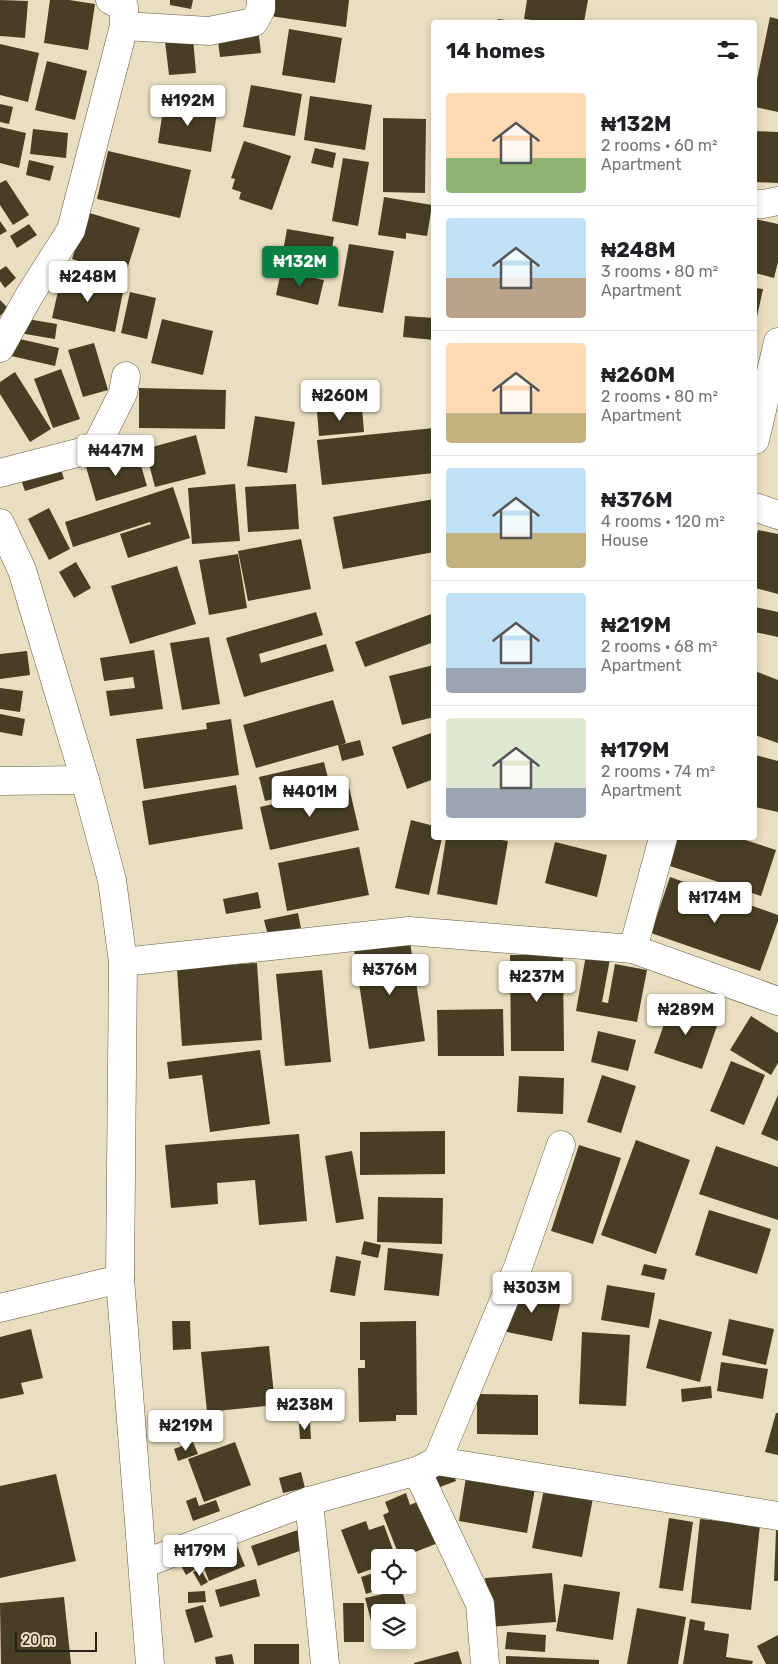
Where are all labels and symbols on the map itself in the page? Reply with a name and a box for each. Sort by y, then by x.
pin: ₦192M [153,84,223,127]
pin: ₦132M [265,246,335,288]
pin: ₦248M [53,260,123,303]
pin: ₦260M [305,380,375,422]
pin: ₦447M [81,434,151,477]
pin: ₦401M [275,776,345,818]
pin: ₦174M [680,882,750,924]
pin: ₦376M [355,954,425,996]
pin: ₦237M [502,960,572,1003]
pin: ₦289M [651,994,721,1036]
pin: ₦303M [497,1272,567,1314]
pin: ₦238M [270,1388,340,1431]
pin: ₦219M [151,1410,221,1452]
pin: ₦179M [165,1534,235,1577]
scale bar [15,1629,98,1652]

